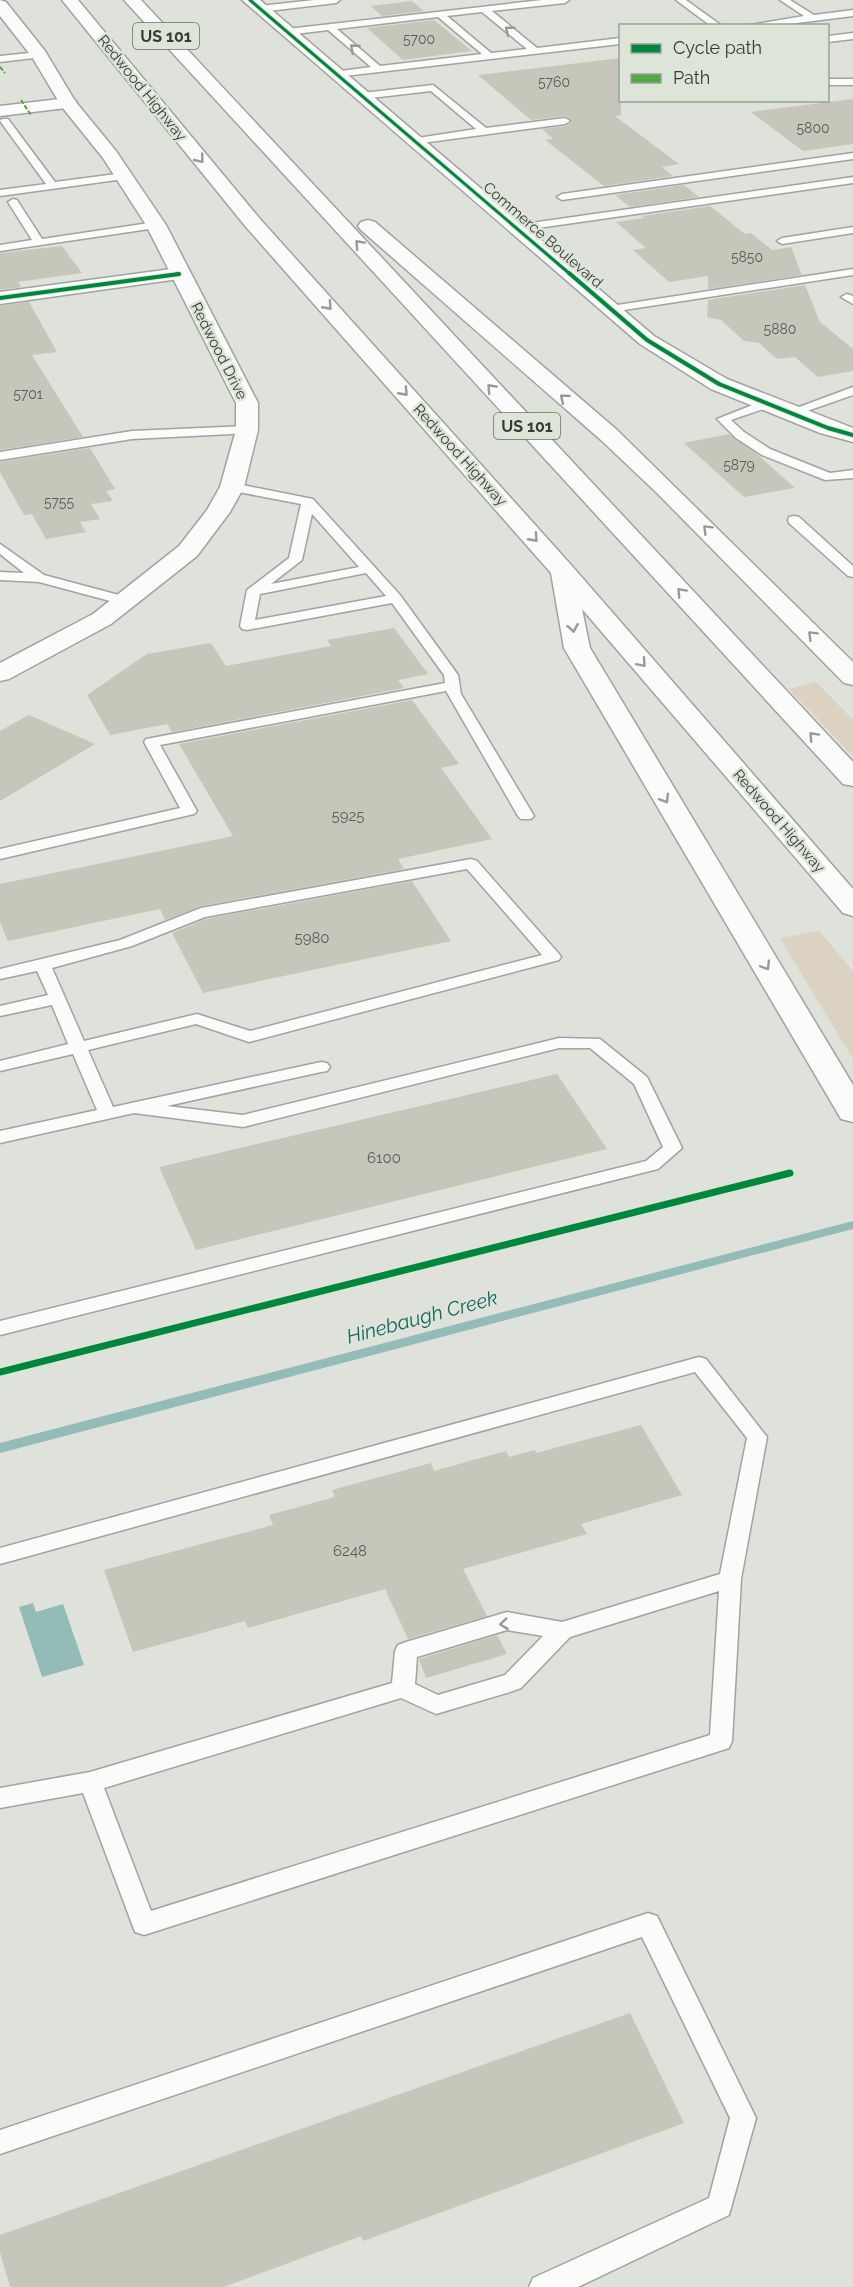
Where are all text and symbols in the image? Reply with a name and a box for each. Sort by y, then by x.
road number: US 101 [133,23,199,49]
legend [619,24,829,102]
one-way arrow [505,26,516,37]
street label: Redwood Highway [94,31,190,145]
house number: 5700 [403,31,435,47]
text: Cycle path [673,37,762,58]
one-way arrow [350,44,361,55]
text: Path [673,67,710,88]
house number: 5760 [538,74,570,90]
house number: 5800 [796,120,830,136]
one-way arrow [193,152,204,163]
street label: Commerce Boulevard [480,178,606,292]
one-way arrow [355,241,366,251]
house number: 5850 [731,249,763,265]
one-way arrow [320,299,331,310]
street label: Redwood Drive [187,300,251,403]
house number: 5880 [764,321,796,337]
one-way arrow [488,384,499,395]
one-way arrow [397,385,408,396]
house number: 5701 [13,386,43,402]
one-way arrow [560,394,571,405]
street label: Redwood Highway [410,400,510,510]
road number: US 101 [494,413,560,439]
house number: 5879 [723,457,755,473]
house number: 5755 [44,494,74,510]
one-way arrow [703,526,714,537]
one-way arrow [527,531,538,542]
one-way arrow [677,589,688,599]
one-way arrow [566,623,579,633]
one-way arrow [808,632,819,643]
one-way arrow [635,656,646,667]
one-way arrow [809,732,820,742]
street label: Redwood Highway [729,766,829,876]
one-way arrow [658,793,670,803]
house number: 5925 [332,807,364,825]
house number: 5980 [294,929,330,947]
one-way arrow [758,960,770,970]
house number: 6100 [367,1149,401,1167]
water label: Hinebaugh Creek [344,1285,500,1349]
house number: 6248 [333,1542,367,1560]
one-way arrow [499,1617,509,1629]

